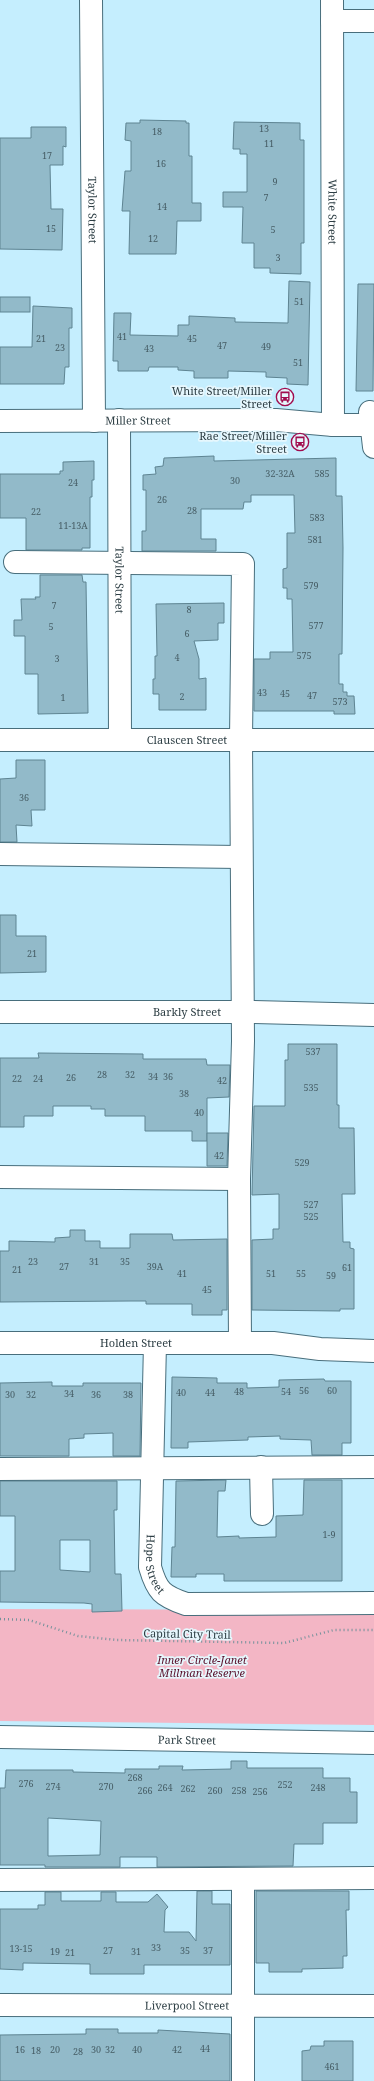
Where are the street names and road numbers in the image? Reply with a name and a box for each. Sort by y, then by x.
street label: Taylor Street [85,176,101,244]
street label: White Street [325,179,341,245]
street label: Miller Street [105,412,171,428]
street label: Taylor Street [112,546,128,614]
street label: Clauscen Street [147,732,227,747]
street label: Barkly Street [153,1004,221,1019]
street label: Holden Street [100,1335,172,1350]
street label: Hope Street [143,1534,168,1597]
street label: Capital City Trail [143,1625,232,1642]
street label: Park Street [158,1732,216,1747]
street label: Liverpool Street [145,1997,229,2013]

